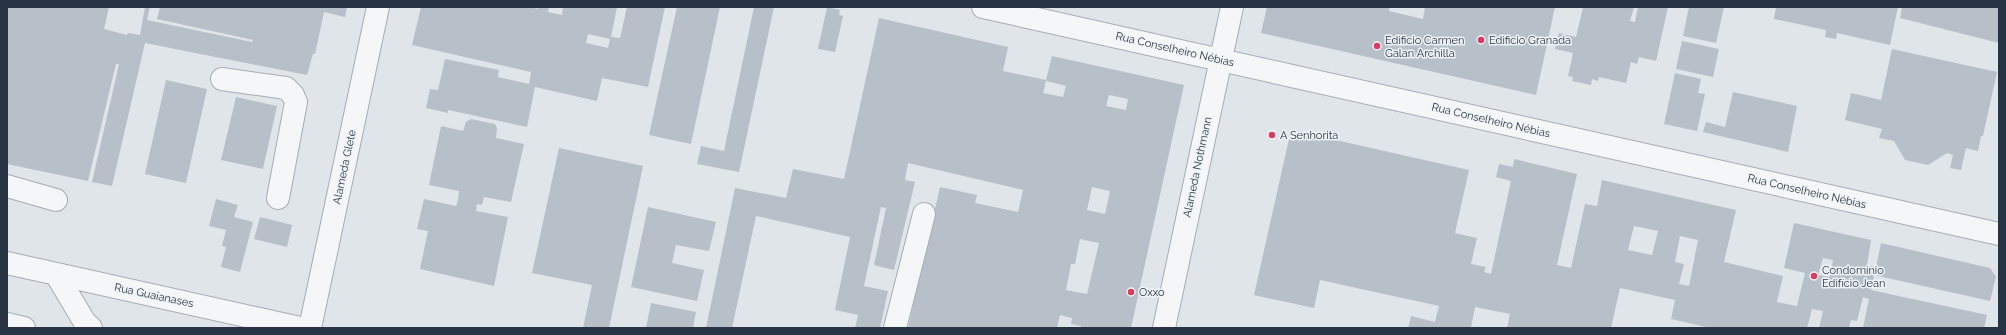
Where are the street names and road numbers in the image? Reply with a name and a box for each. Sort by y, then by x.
street label: Rua Conselheiro Nébias [1114,30,1235,69]
street label: Rua Conselheiro Nébias [1430,101,1551,140]
street label: Alameda Nothmann [1180,116,1215,219]
street label: Alameda Glete [330,128,359,206]
street label: Rua Conselheiro Nébias [1746,172,1867,211]
street label: Rua Guaianases [113,281,195,310]

